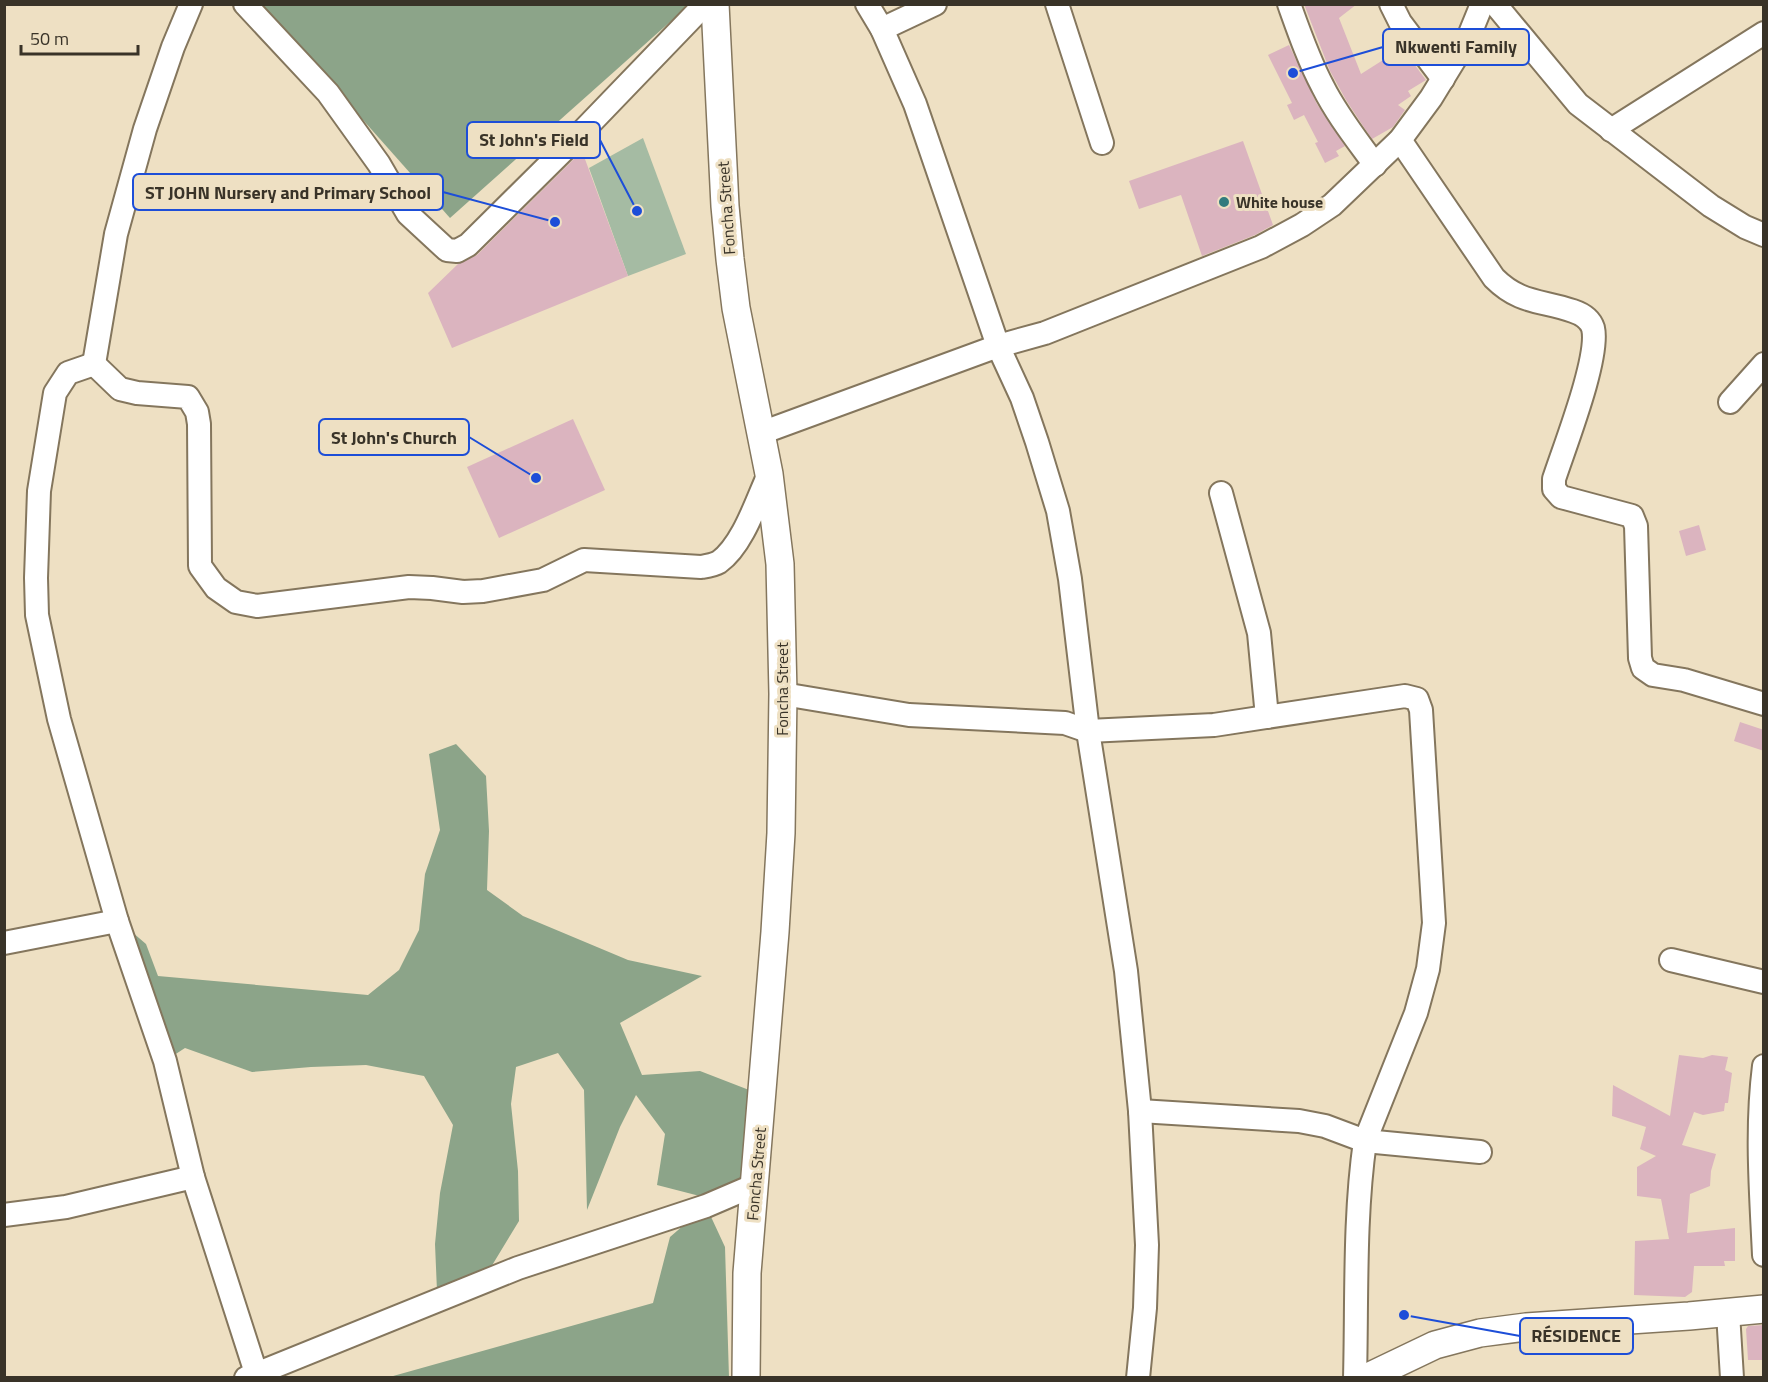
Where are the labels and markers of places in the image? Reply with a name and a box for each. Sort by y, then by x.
callout: Nkwenti Family [1383,29,1529,65]
callout: St John's Field [467,122,600,158]
callout: ST JOHN Nursery and Primary School [133,174,443,210]
place label: White house [1236,190,1323,214]
marker: White house [1217,195,1231,209]
callout: St John's Church [319,419,469,455]
callout: RÉSIDENCE [1520,1318,1633,1354]

